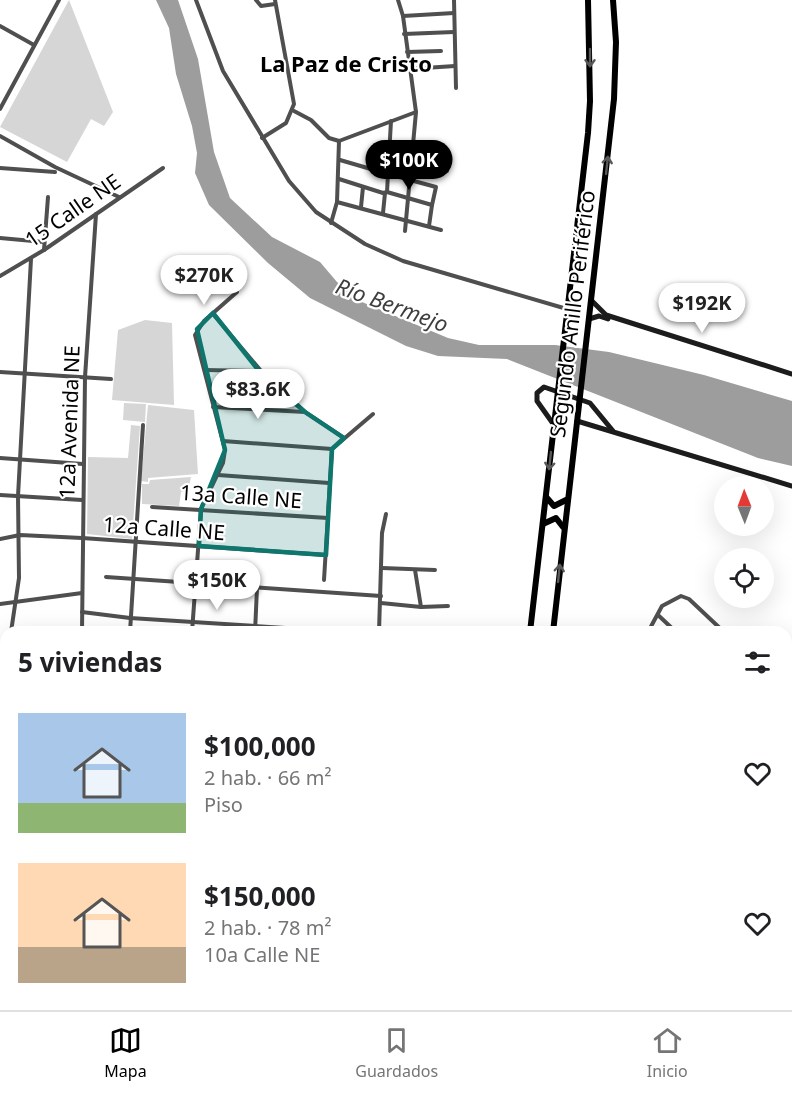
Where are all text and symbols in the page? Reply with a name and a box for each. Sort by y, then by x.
district label: La Paz de Cristo [260,48,432,78]
one-way arrow [584,48,596,68]
pin: $100K [367,140,451,191]
text: $100K [379,146,439,173]
one-way arrow [602,155,613,175]
street label: 15 Calle NE [19,167,126,253]
street label: Segundo Anillo Periférico [543,189,601,439]
pin: $270K [162,255,246,306]
text: $270K [174,261,234,288]
water label: Río Bermejo [332,270,453,338]
pin: $192K [660,283,744,334]
text: $192K [672,289,732,316]
street label: 12a Avenida NE [52,345,86,499]
pin: $83.6K [209,369,307,420]
text: $83.6K [226,375,290,402]
one-way arrow [545,450,556,470]
north arrow [714,476,774,536]
map controls [714,476,774,608]
street label: 13a Calle NE [179,478,303,514]
street label: 12a Calle NE [102,510,226,546]
button: locate [714,548,774,608]
pin: $150K [175,560,259,611]
one-way arrow [554,564,565,584]
text: $150K [187,566,247,593]
text: 5 viviendas [18,644,162,680]
icon: filters [741,646,774,679]
text: $100,000 [204,728,316,764]
icon: home [66,737,138,809]
icon: heart [741,757,774,790]
text: 2 hab. · 66 m² [204,764,331,791]
text: Piso [204,791,243,818]
text: $150,000 [204,878,316,914]
icon: home [66,887,138,959]
icon: heart [741,907,774,940]
text: 2 hab. · 78 m² [204,914,331,941]
text: 10a Calle NE [204,941,320,968]
tab: Mapa [104,1024,147,1082]
tab: Guardados [355,1024,438,1082]
tab: Inicio [647,1024,688,1082]

